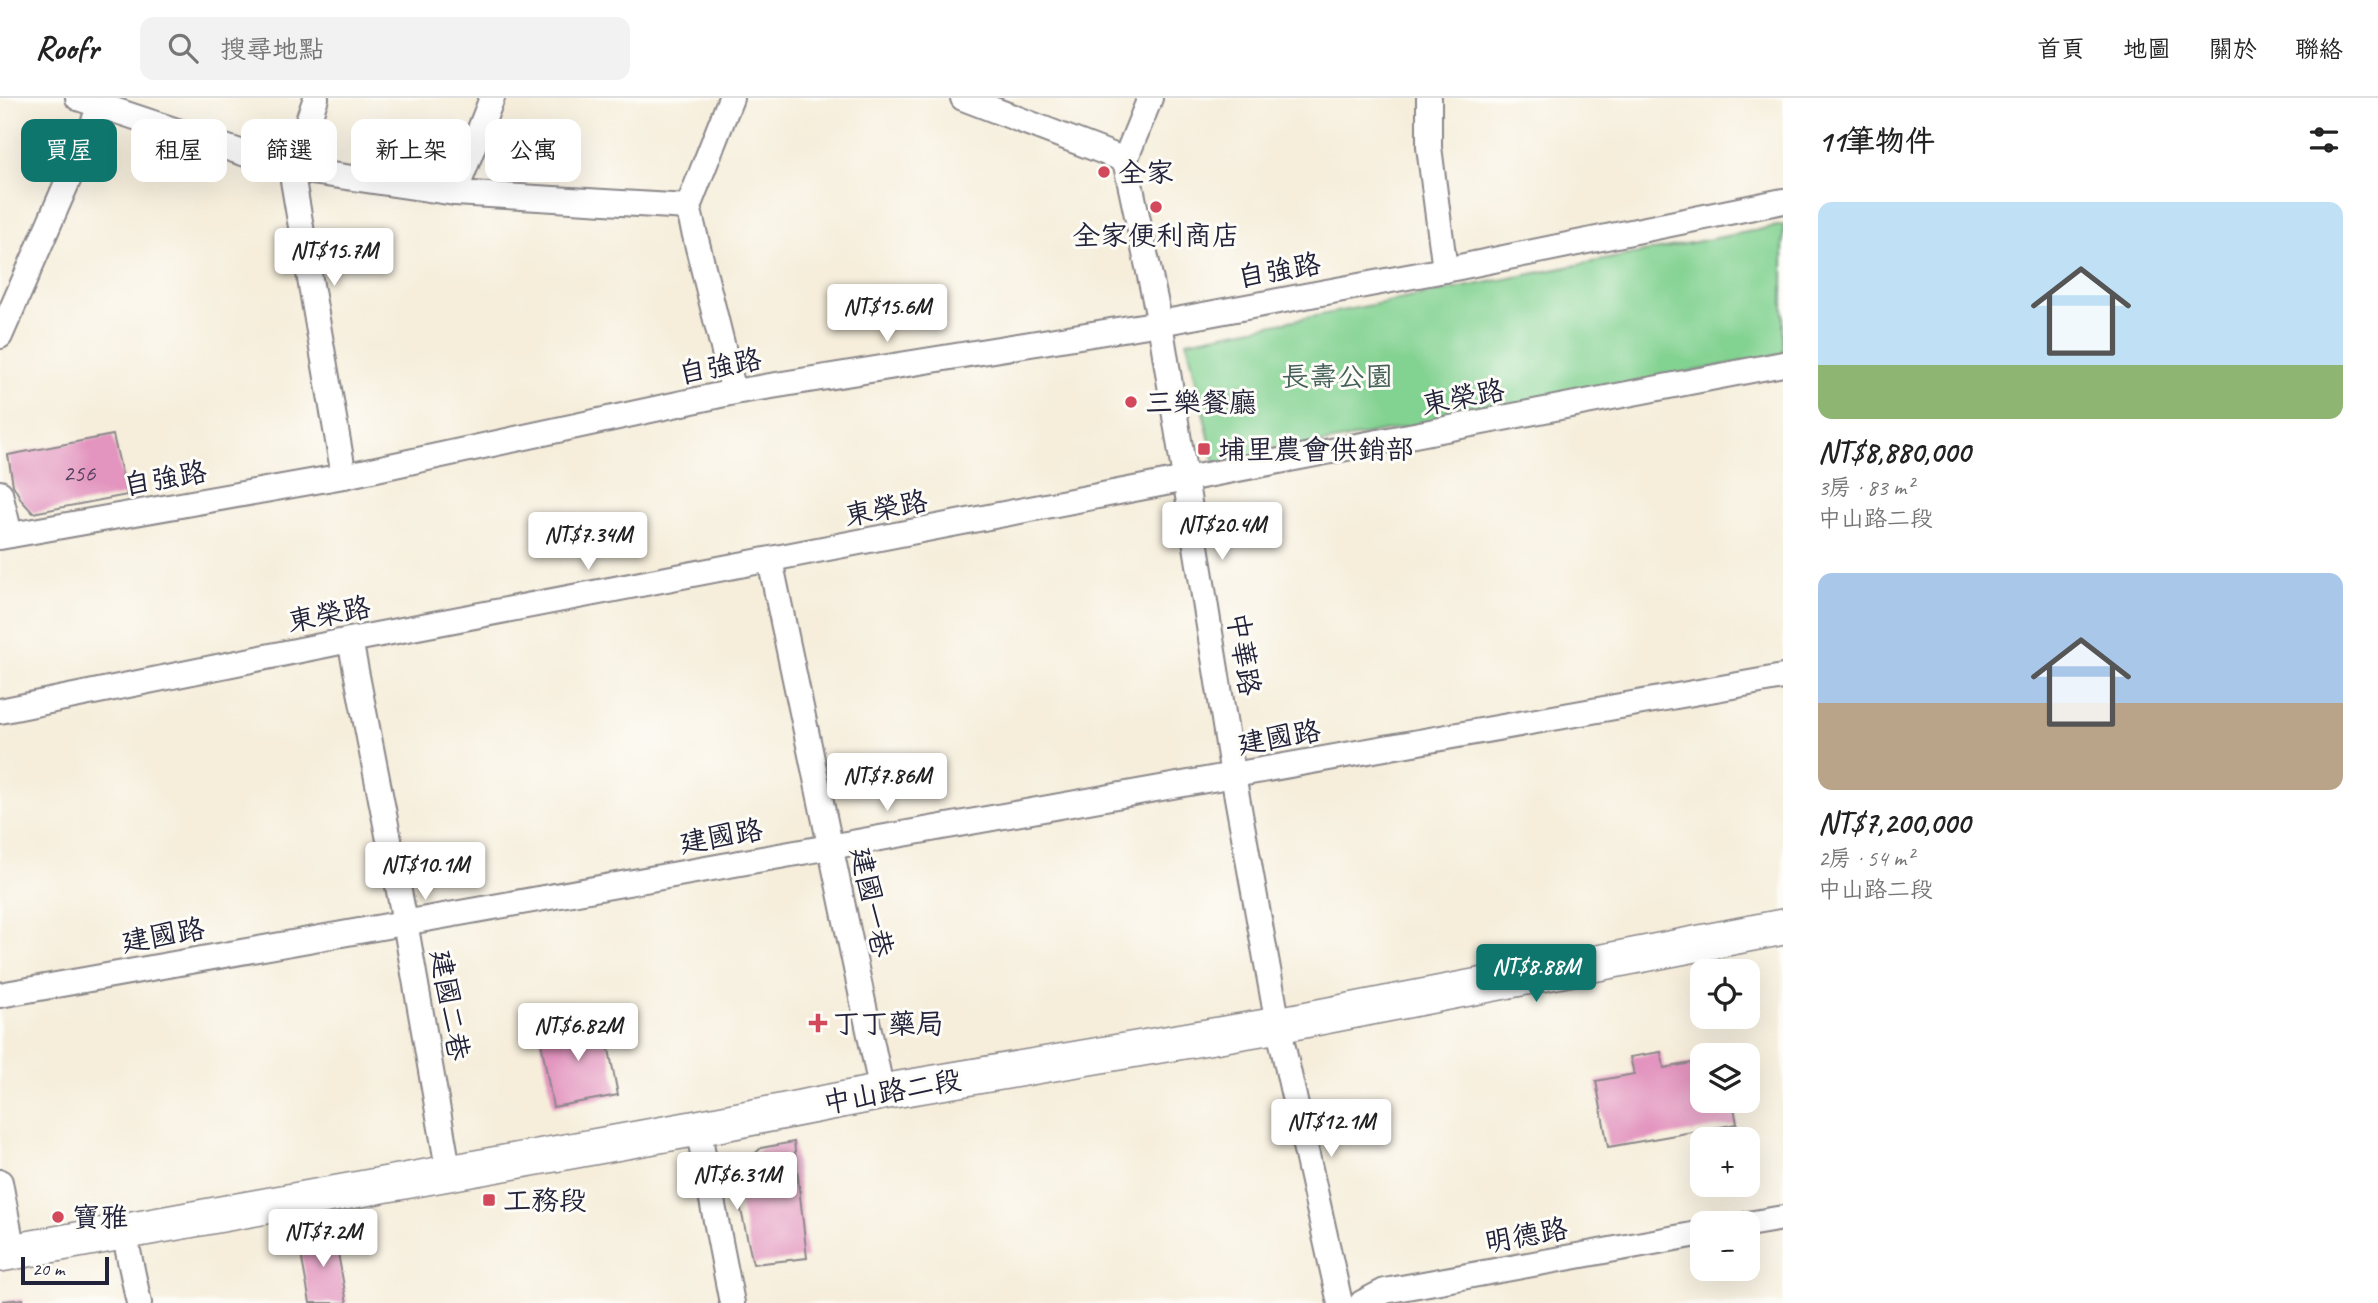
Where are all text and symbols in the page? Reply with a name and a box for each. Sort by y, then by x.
search box [140,17,630,80]
text: Roofr [35,27,98,69]
icon: search [164,29,202,67]
text: 搜尋地點 [220,33,324,66]
text: 首頁 [2037,34,2085,64]
text: 地圖 [2123,34,2171,64]
text: 關於 [2209,34,2257,64]
text: 聯絡 [2295,34,2343,64]
chip: 買屋 [21,119,117,182]
chip: 租屋 [131,119,227,182]
chip: 篩選 [241,119,337,182]
chip: 新上架 [351,119,471,182]
chip: 公寓 [485,119,581,182]
icon: filters [2305,121,2343,159]
text: 11筆物件 [1818,122,1935,160]
place label: 全家 [1118,155,1174,190]
marker: 全家 [1096,164,1112,180]
marker: 全家便利商店 [1148,199,1164,215]
place label: 全家便利商店 [1072,218,1240,253]
pin: NT$15.7M [262,228,406,288]
text: NT$15.7M [290,236,378,265]
street label: 自強路 [1235,245,1323,295]
icon: home [2018,248,2144,374]
pin: NT$15.6M [815,285,959,344]
text: NT$15.6M [843,292,931,321]
street label: 自強路 [675,341,765,391]
park label: 長壽公園 [1281,359,1393,394]
street label: 東榮路 [1418,372,1508,422]
place label: 三樂餐廳 [1145,385,1257,420]
marker: 三樂餐廳 [1123,394,1139,410]
place label: 埔里農會供銷部 [1218,432,1414,467]
text: NT$8,880,000 [1818,433,1970,471]
marker: 埔里農會供銷部 [1196,441,1212,457]
street label: 自強路 [121,453,209,503]
house number: 256 [63,458,96,488]
text: 3房 · 83 m² [1818,473,1913,502]
street label: 東榮路 [841,483,931,533]
pin: NT$20.4M [1150,503,1294,562]
text: 中山路二段 [1818,504,1933,533]
text: NT$20.4M [1178,510,1266,539]
pin: NT$7.34M [516,512,660,572]
text: NT$7.34M [544,520,632,549]
street label: 東榮路 [284,589,374,639]
street label: 中華路 [1220,610,1268,698]
icon: home [2018,619,2144,745]
street label: 建國路 [1235,712,1323,762]
pin: NT$7.86M [815,754,959,813]
text: NT$7.86M [843,761,931,790]
text: NT$7,200,000 [1818,804,1970,842]
street label: 建國路 [677,811,765,861]
pin: NT$10.1M [353,842,497,902]
street label: 建國一巷 [843,844,901,961]
text: 2房 · 54 m² [1818,844,1913,873]
text: NT$10.1M [381,850,469,879]
text: 中山路二段 [1818,875,1933,904]
street label: 建國路 [119,910,207,960]
pin: NT$8.88M [1464,944,1608,1004]
street label: 建國二巷 [423,947,477,1064]
text: NT$8.88M [1492,952,1580,981]
map controls [1690,959,1760,1281]
button: locate [1690,959,1760,1029]
pin: NT$6.82M [506,1004,650,1063]
place label: 丁丁藥局 [832,1006,944,1041]
text: NT$6.82M [534,1011,622,1040]
marker: 丁丁藥局 [810,1015,826,1031]
button: layers [1690,1043,1760,1113]
street label: 中山路二段 [820,1062,964,1120]
pin: NT$12.1M [1259,1100,1403,1159]
text: NT$12.1M [1287,1107,1375,1136]
button: + [1690,1127,1760,1197]
pin: NT$6.31M [665,1152,809,1212]
text: NT$6.31M [693,1160,781,1189]
place label: 工務段 [503,1183,587,1218]
marker: 工務段 [481,1192,497,1208]
place label: 寶雅 [72,1200,128,1235]
marker: 寶雅 [50,1209,66,1225]
pin: NT$7.2M [258,1210,388,1269]
street label: 明德路 [1482,1210,1570,1260]
button: − [1690,1211,1760,1281]
text: NT$7.2M [284,1217,362,1246]
scale bar [21,1254,108,1286]
text: 20 m [32,1257,64,1281]

